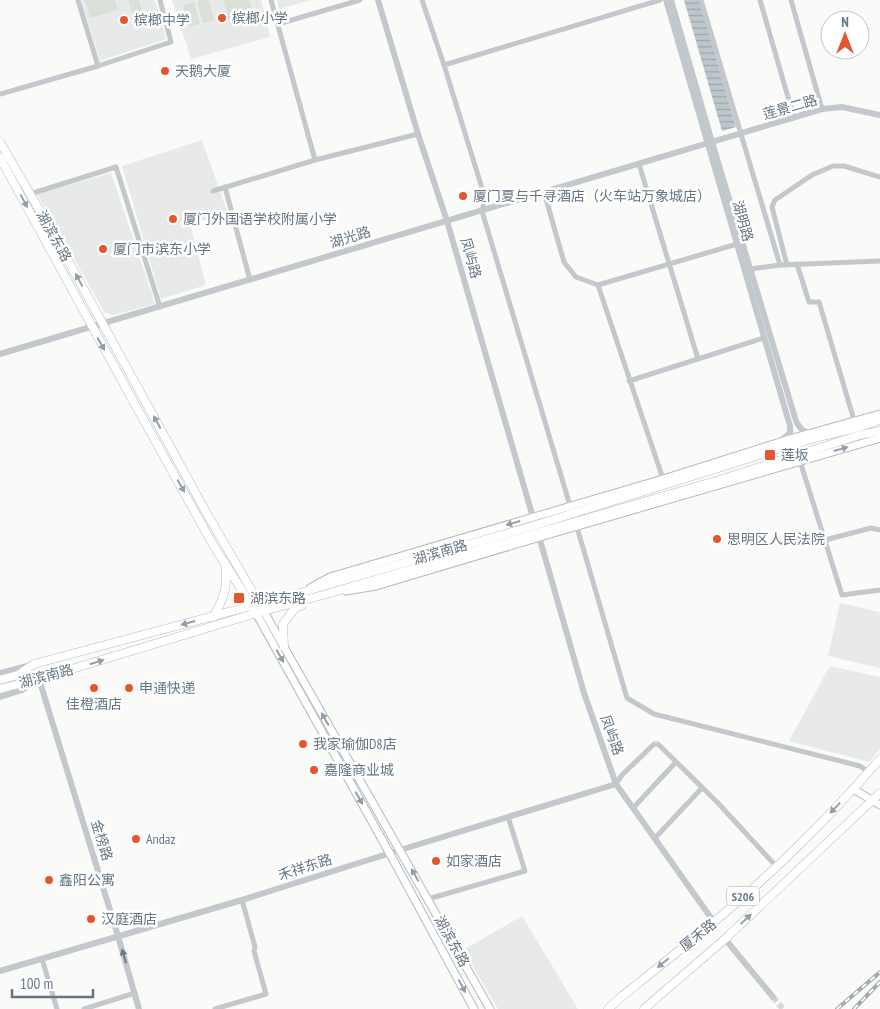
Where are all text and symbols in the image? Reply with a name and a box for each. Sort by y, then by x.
place label: 槟榔小学 [232,9,288,27]
north arrow [820,10,870,60]
place label: 槟榔中学 [134,11,190,29]
marker: 槟榔小学 [216,12,228,24]
text: N [841,13,849,31]
marker: 槟榔中学 [118,14,130,26]
place label: 天鹅大厦 [175,62,231,80]
marker: 天鹅大厦 [159,65,171,77]
street label: 莲景二路 [761,91,819,123]
place label: 厦门夏与千寻酒店（火车站万象城店） [473,187,711,205]
marker: 厦门夏与千寻酒店（火车站万象城店） [457,190,469,202]
one-way arrow [19,194,28,208]
street label: 湖明路 [729,198,757,244]
street label: 湖滨东路 [33,207,75,265]
place label: 厦门外国语学校附属小学 [183,210,337,228]
marker: 厦门外国语学校附属小学 [167,213,179,225]
street label: 湖光路 [327,222,373,252]
street label: 凤屿路 [457,235,485,281]
place label: 厦门市滨东小学 [113,240,211,258]
marker: 厦门市滨东小学 [97,243,109,255]
one-way arrow [74,273,83,287]
one-way arrow [97,337,105,351]
one-way arrow [152,416,161,429]
one-way arrow [834,444,849,452]
place label: 莲坂 [781,446,809,464]
marker: 莲坂 [763,448,777,462]
one-way arrow [176,479,185,492]
one-way arrow [505,519,520,527]
place label: 思明区人民法院 [727,530,825,548]
marker: 思明区人民法院 [711,533,723,545]
street label: 湖滨南路 [411,536,469,568]
place label: 湖滨东路 [250,589,306,607]
marker: 湖滨东路 [232,591,246,605]
one-way arrow [180,620,195,628]
one-way arrow [275,649,284,662]
one-way arrow [90,657,105,665]
street label: 湖滨南路 [17,660,75,692]
place label: 申通快递 [139,679,195,697]
marker: 佳橙酒店 [88,682,100,694]
marker: 申通快递 [123,682,135,694]
place label: 佳橙酒店 [66,695,122,713]
one-way arrow [321,711,329,726]
street label: 凤屿路 [596,712,628,758]
place label: 我家瑜伽D8店 [313,735,397,753]
marker: 我家瑜伽D8店 [297,738,309,750]
place label: 嘉隆商业城 [324,761,394,779]
marker: 嘉隆商业城 [308,764,320,776]
one-way arrow [355,790,363,805]
one-way arrow [829,801,841,813]
street label: 金榜路 [87,817,117,863]
place label: Andaz [146,830,175,848]
marker: Andaz [130,833,142,845]
street label: 禾祥东路 [276,850,334,884]
place label: 如家酒店 [446,852,502,870]
marker: 如家酒店 [430,855,442,867]
one-way arrow [410,868,419,882]
place label: 鑫阳公寓 [59,871,115,889]
marker: 鑫阳公寓 [43,874,55,886]
road number: S206 [727,886,759,906]
place label: 汉庭酒店 [101,910,157,928]
street label: 湖滨东路 [431,912,473,970]
marker: 汉庭酒店 [85,913,97,925]
one-way arrow [740,913,752,925]
street label: 厦禾路 [676,915,720,955]
one-way arrow [119,948,127,963]
one-way arrow [657,958,670,969]
scale bar [12,966,94,998]
text: 100 m [20,974,53,993]
one-way arrow [458,979,466,994]

